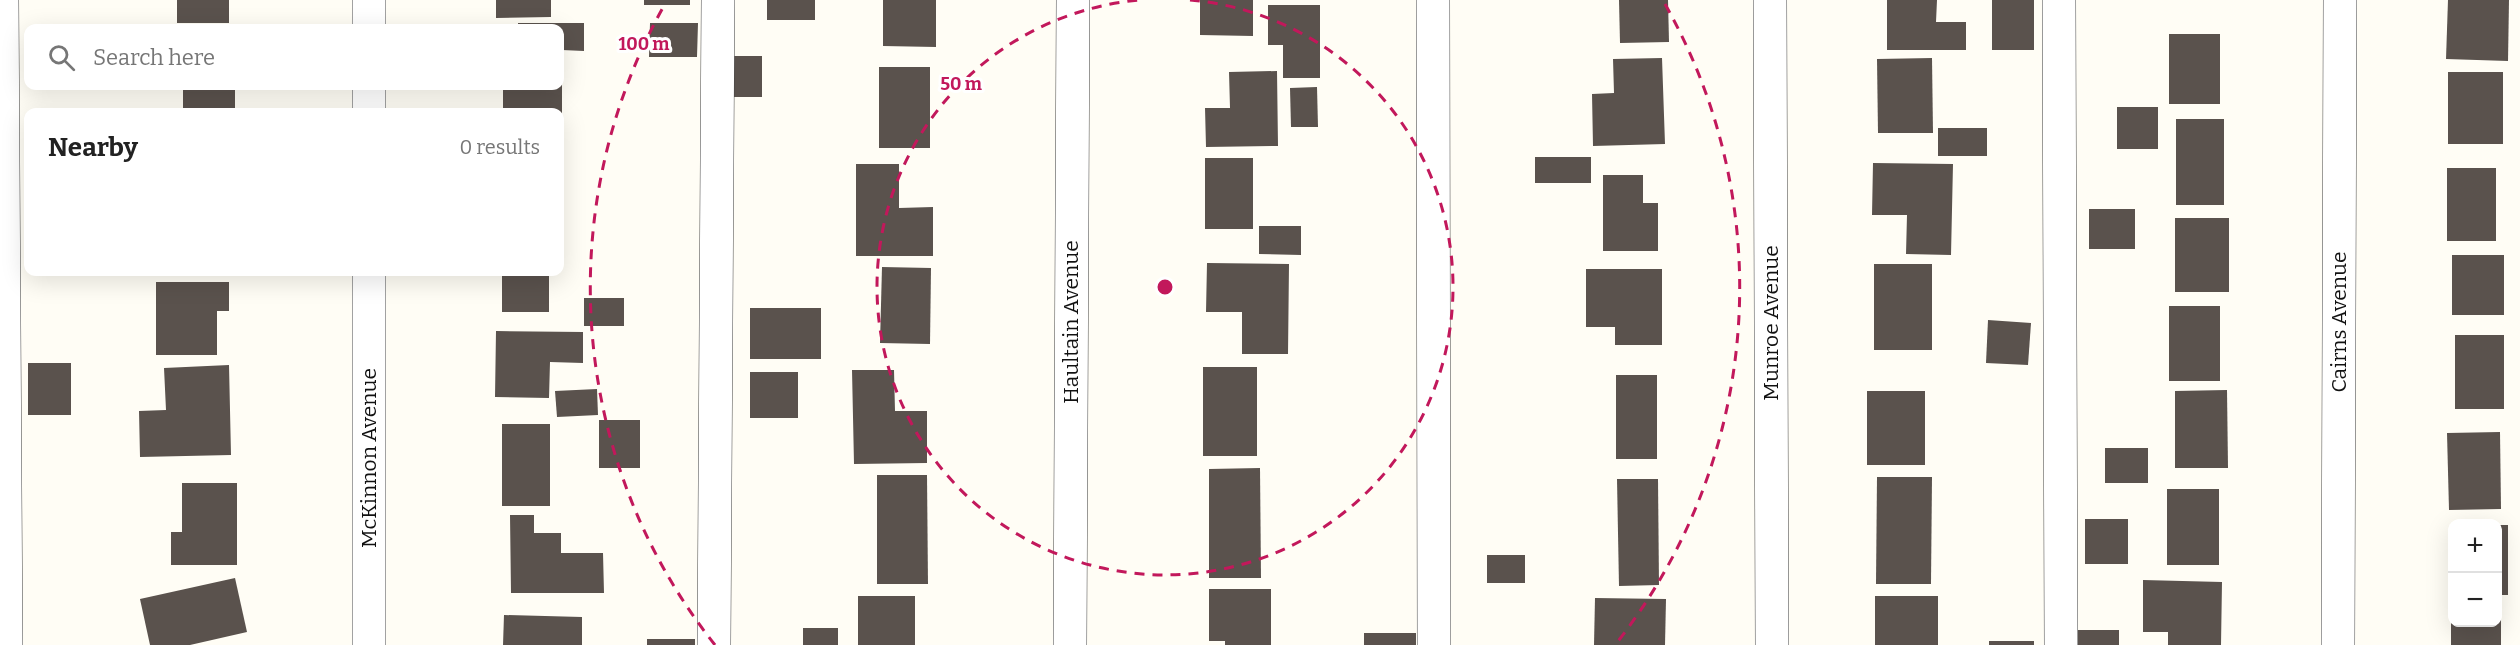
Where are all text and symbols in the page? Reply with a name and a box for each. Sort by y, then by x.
search box [24,24,564,90]
text: 100 m [618,33,670,55]
icon: search [45,41,78,74]
text: Search here [93,44,215,71]
text: 50 m [940,73,982,95]
text: Nearby [48,132,138,163]
text: 0 results [460,135,540,159]
street label: Haultain Avenue [1058,240,1084,404]
street label: Munroe Avenue [1758,245,1784,401]
street label: Cairns Avenue [2326,251,2352,393]
centre of rings [1155,277,1175,297]
street label: McKinnon Avenue [356,368,382,548]
map controls [2448,519,2502,627]
button: + [2448,519,2502,573]
button: − [2448,573,2502,627]

